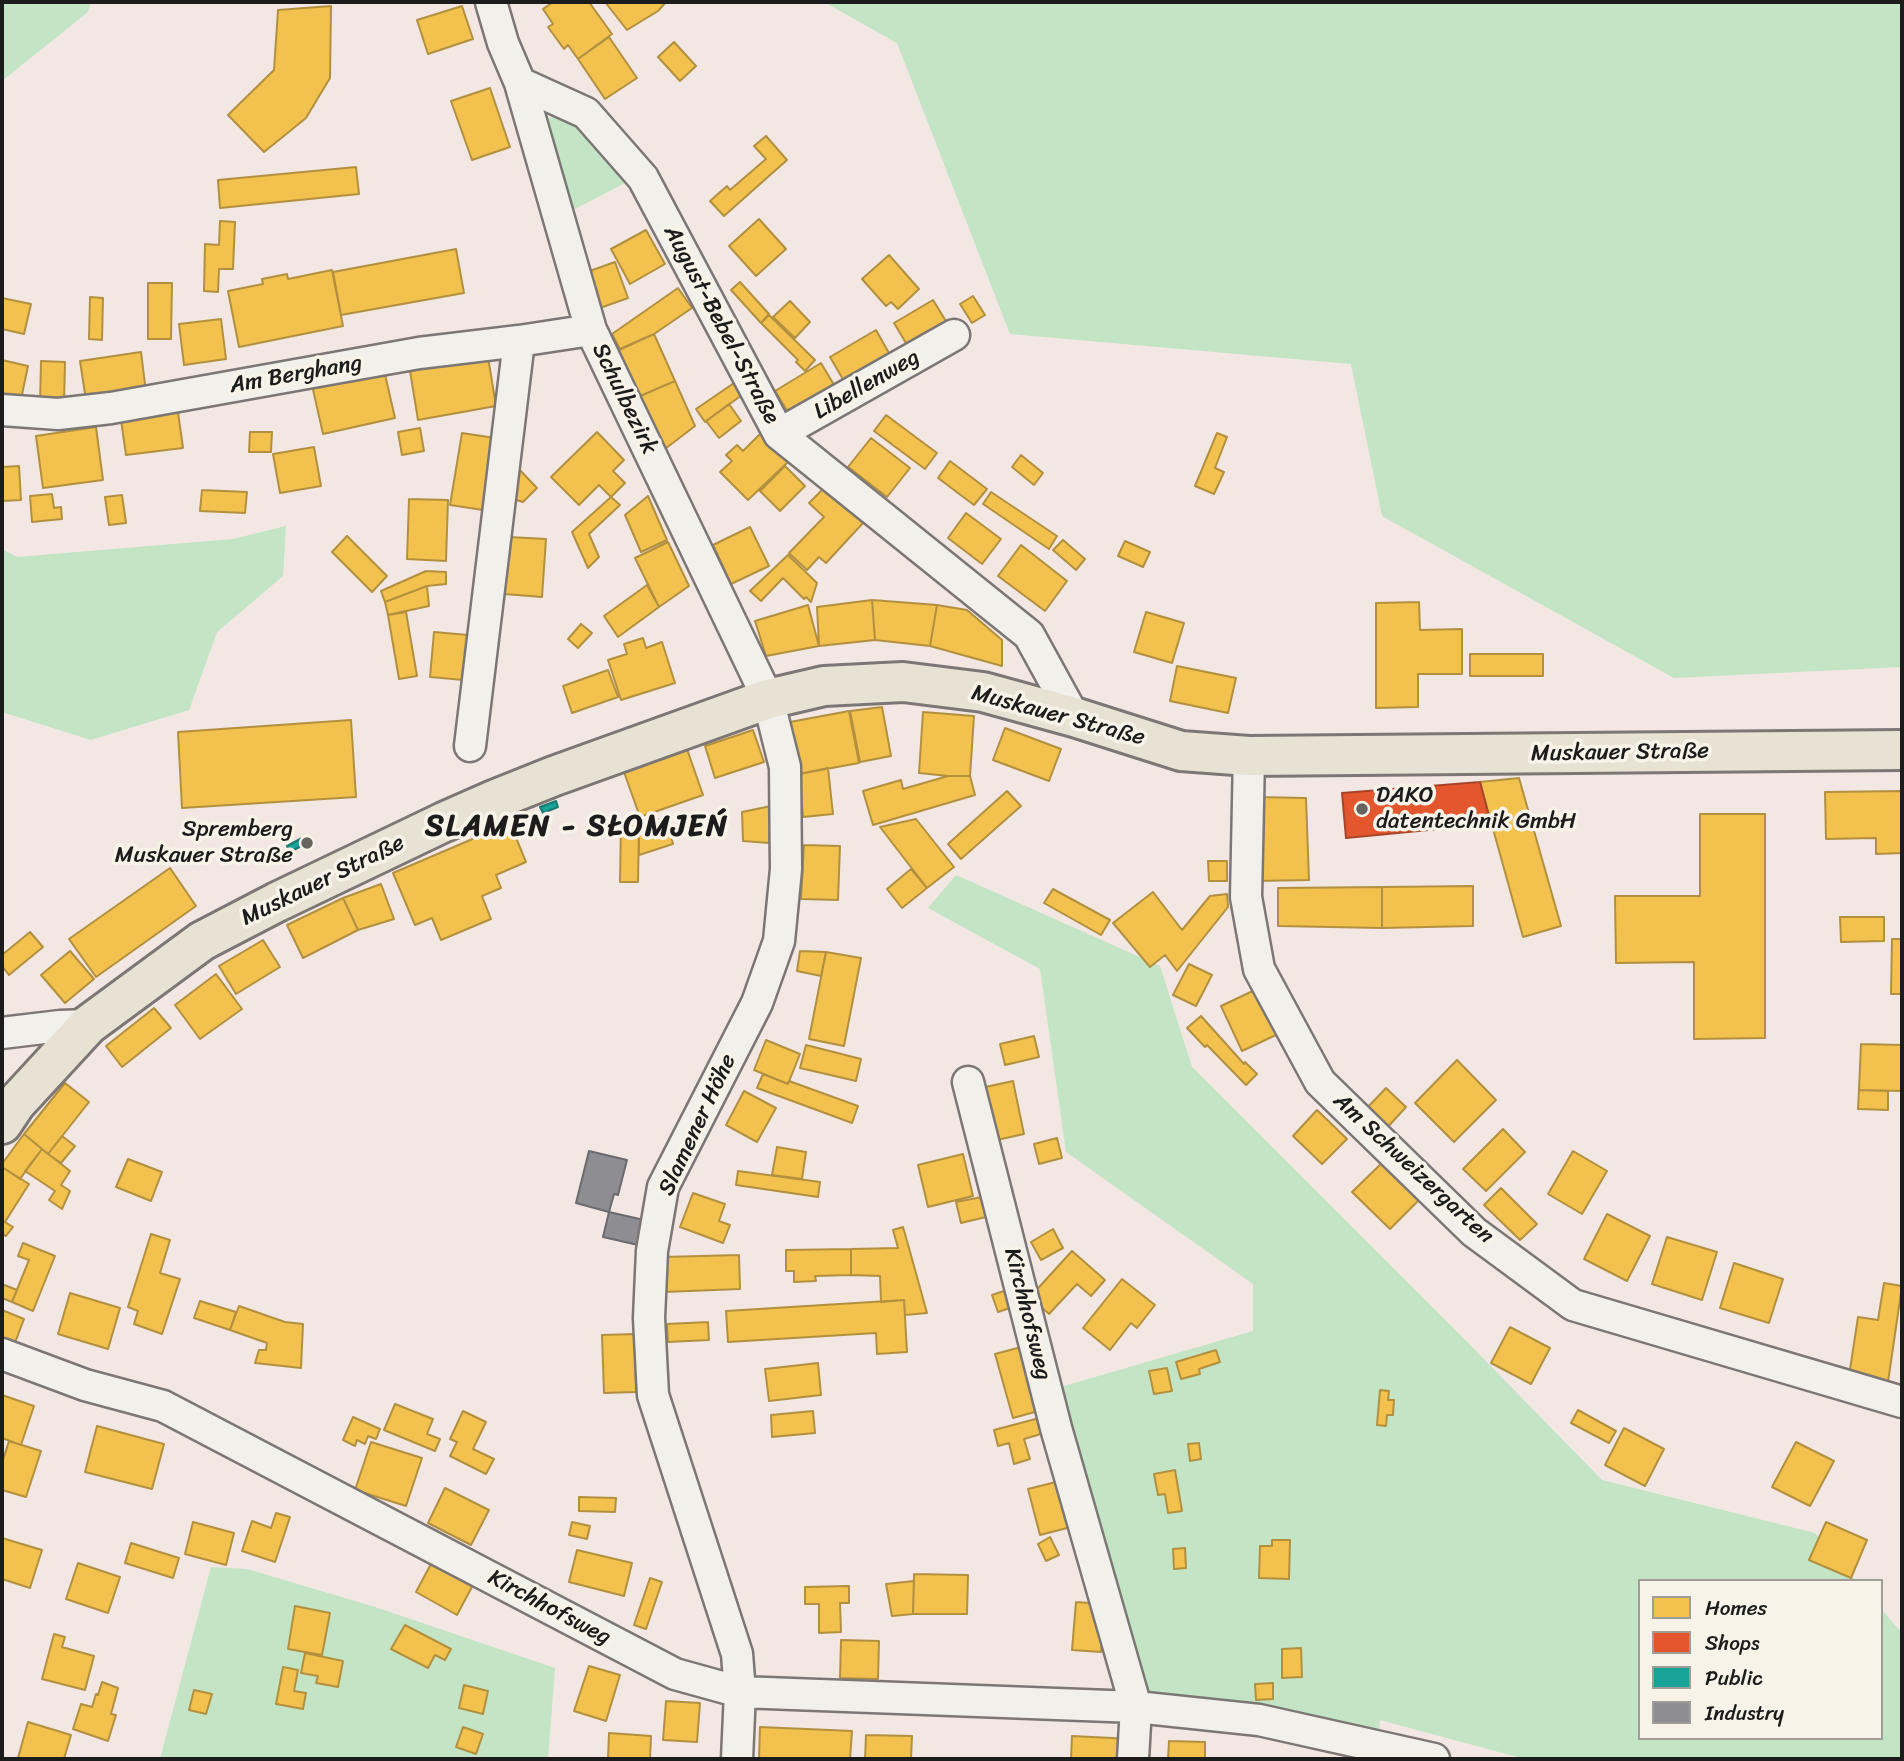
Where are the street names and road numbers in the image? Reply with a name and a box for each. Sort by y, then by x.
street label: August-Bebel-Straße [657,221,785,429]
street label: Schulbezirk [585,339,663,459]
street label: Libellenweg [809,344,925,426]
street label: Am Berghang [228,350,364,400]
street label: Muskauer Straße [968,680,1148,752]
street label: Muskauer Straße [1531,738,1709,768]
street label: Muskauer Straße [237,830,409,932]
street label: Slamener Höhe [653,1050,743,1200]
street label: Am Schweizergarten [1327,1088,1499,1250]
street label: Kirchhofsweg [997,1245,1057,1383]
street label: Kirchhofsweg [483,1564,615,1652]

